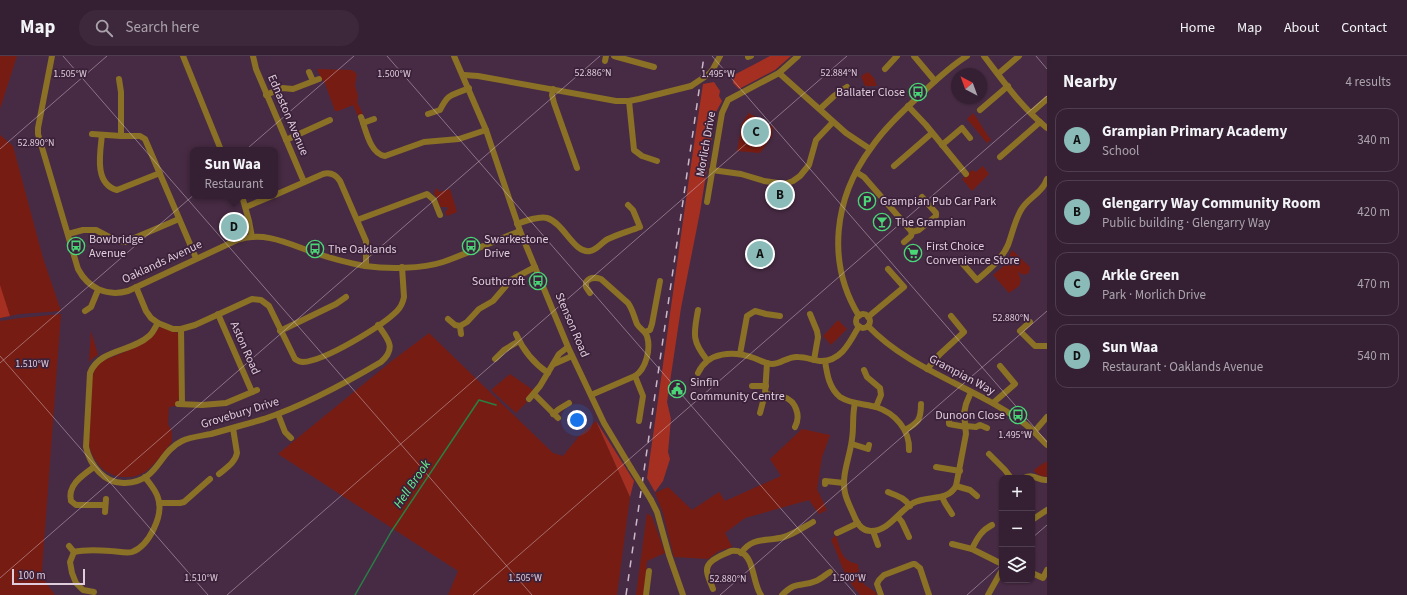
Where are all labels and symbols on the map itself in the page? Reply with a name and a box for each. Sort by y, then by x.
text: 52.886°N [574,66,612,80]
text: 52.884°N [820,66,858,80]
text: 1.505°W [53,67,87,81]
text: 1.500°W [377,67,411,81]
text: 1.495°W [701,67,735,81]
north arrow [951,68,987,104]
street label: Ednaston Avenue [263,72,313,158]
bus stop icon: Ballater Close [908,82,928,102]
place label: Ballater Close [836,84,905,101]
street label: Morlich Drive [692,110,720,178]
pin: C [743,117,769,147]
text: 52.890°N [17,136,55,150]
pin: B [767,180,793,210]
parking icon: Grampian Pub Car Park [857,191,877,211]
place label: Grampian Pub Car Park [880,193,996,210]
pin: D [221,212,247,242]
bar icon: The Grampian [872,212,892,232]
place label: The Grampian [895,214,966,231]
place label: Bowbridge Avenue [89,231,143,262]
place label: Swarkestone Drive [484,231,549,262]
bus stop icon: Bowbridge Avenue [66,236,86,256]
street label: Oaklands Avenue [119,236,205,288]
bus stop icon: Swarkestone Drive [461,236,481,256]
place label: First Choice Convenience Store [926,238,1020,269]
bus stop icon: The Oaklands [305,239,325,259]
pin: A [747,239,773,269]
place label: The Oaklands [328,241,397,258]
supermarket icon: First Choice Convenience Store [903,243,923,263]
bus stop icon: Southcroft [528,271,548,291]
place label: Southcroft [472,273,525,290]
street label: Stenson Road [551,290,593,360]
text: 52.880°N [992,311,1030,325]
street label: Aston Road [226,319,264,377]
street label: Grampian Way [926,350,998,400]
text: 1.510°W [15,357,49,371]
place label: Sinfin Community Centre [690,374,785,405]
public building icon: Sinfin Community Centre [667,379,687,399]
street label: Grovebury Drive [199,393,281,433]
bus stop icon: Dunoon Close [1008,405,1028,425]
place label: Dunoon Close [935,407,1005,424]
your location [567,410,587,430]
text: 1.495°W [998,428,1032,442]
water label: Hell Brook [389,456,435,512]
scale bar [12,567,85,586]
text: 1.510°W [184,571,218,585]
text: 1.505°W [508,571,542,585]
text: 1.500°W [832,571,866,585]
text: 52.880°N [709,572,747,586]

